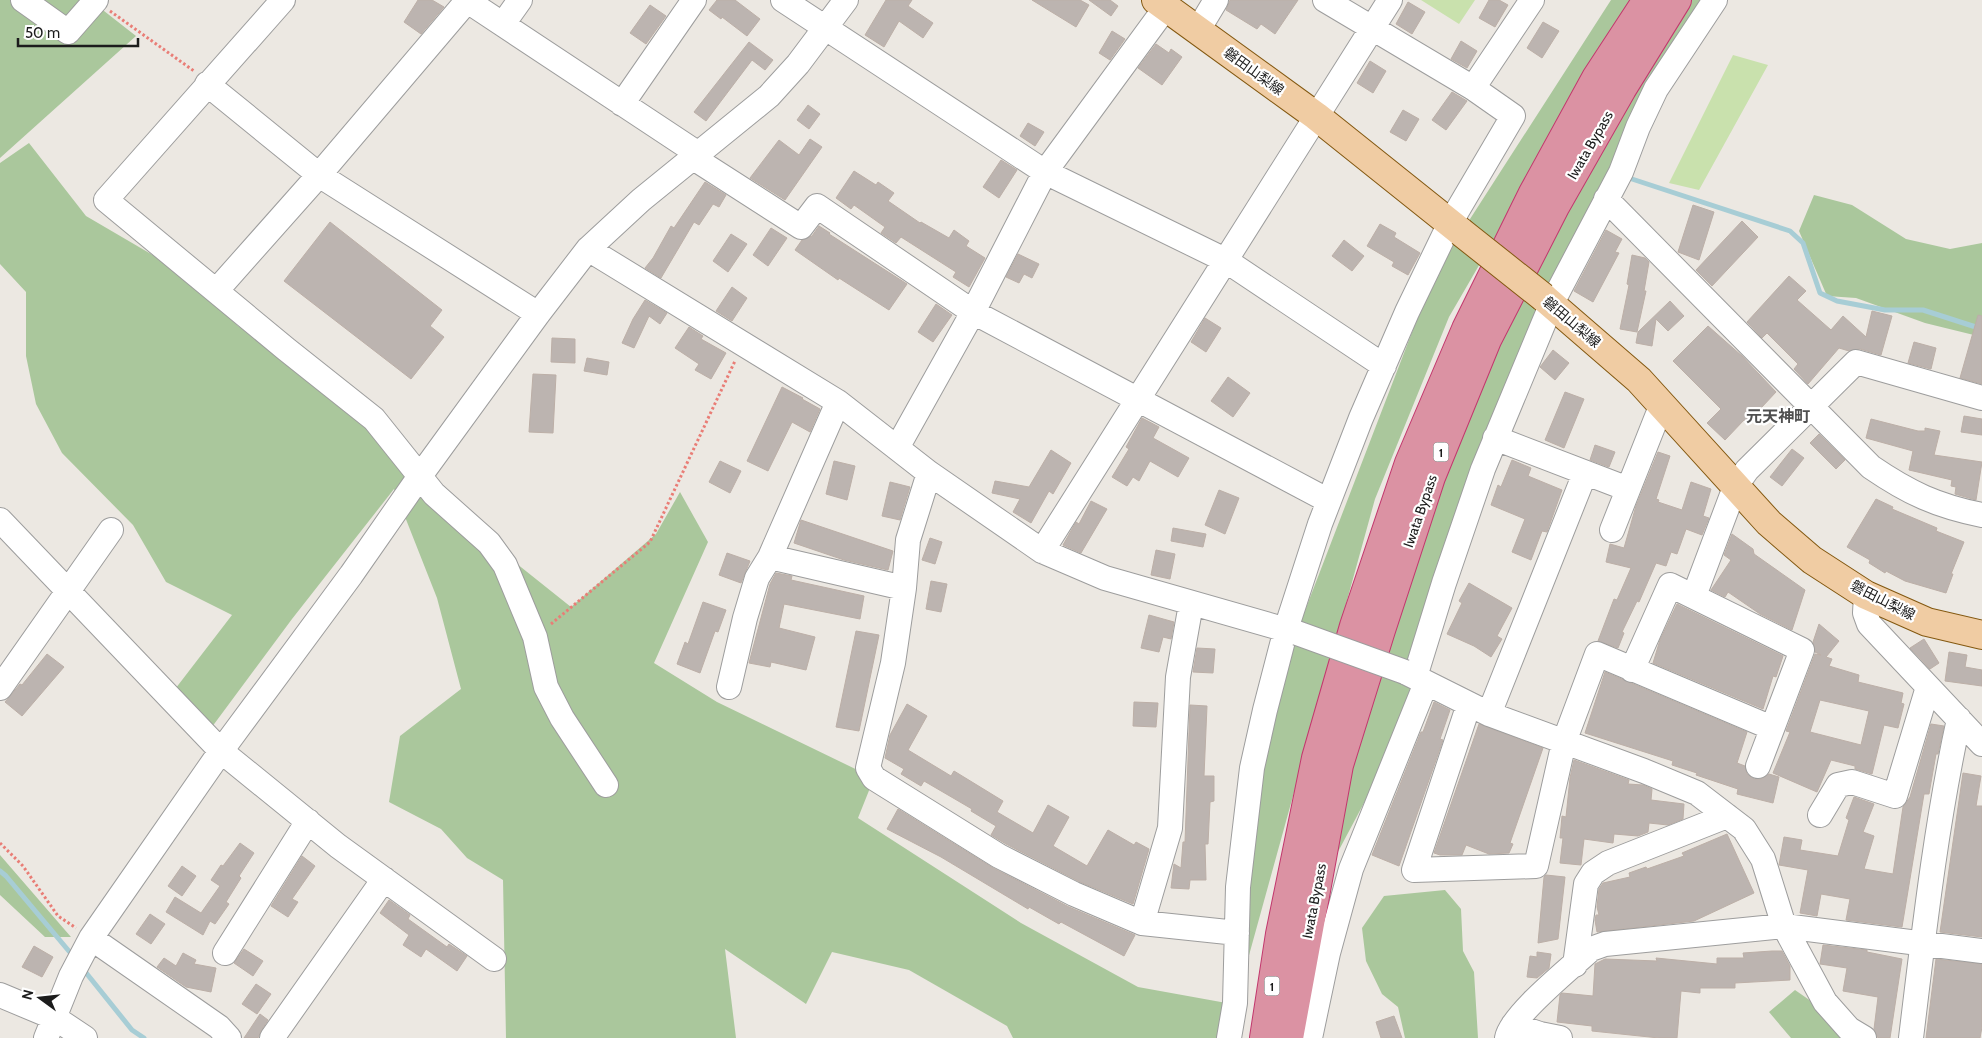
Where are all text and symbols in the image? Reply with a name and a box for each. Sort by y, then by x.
scale bar [18,15,138,47]
text: 50 m [25,24,60,42]
street label: 磐田山梨線 [1220,43,1288,99]
street label: Iwata Bypass [1563,107,1617,182]
street label: 磐田山梨線 [1539,293,1605,351]
district label: 元天神町 [1746,407,1810,426]
road number: 1 [1434,442,1448,462]
street label: Iwata Bypass [1399,472,1441,550]
street label: 磐田山梨線 [1848,576,1918,624]
street label: Iwata Bypass [1298,862,1330,940]
north arrow [15,973,65,1023]
road number: 1 [1264,976,1280,996]
text: N [17,988,37,1002]

